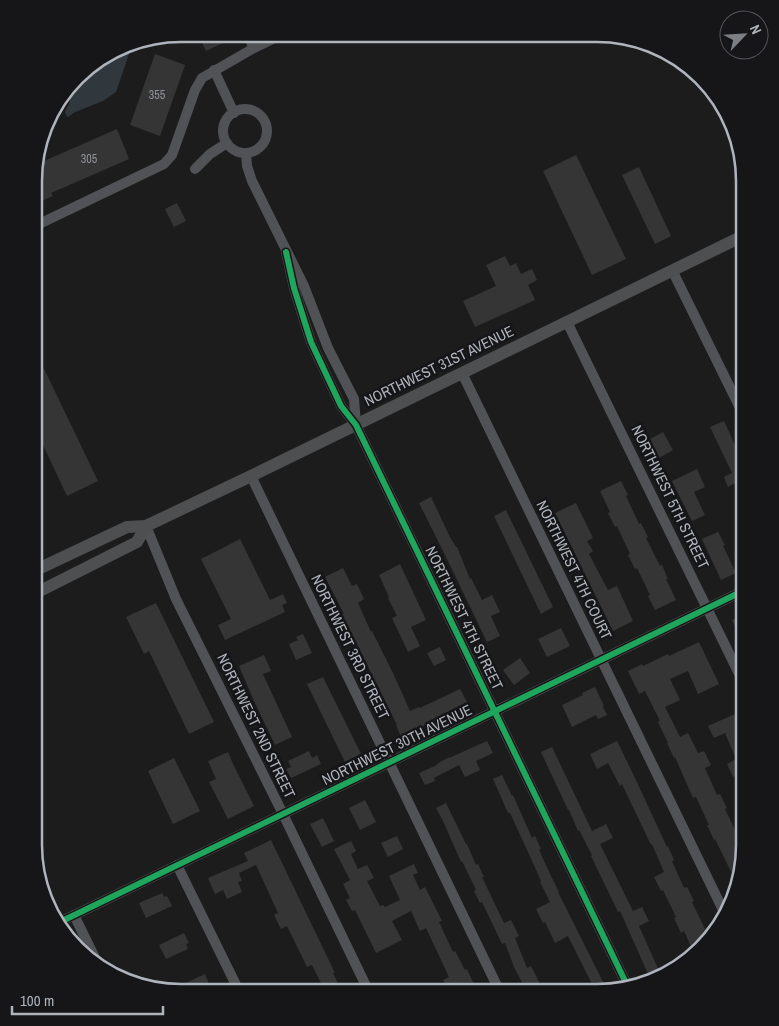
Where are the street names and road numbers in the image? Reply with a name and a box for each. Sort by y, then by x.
street label: NORTHWEST 31ST AVENUE [361,320,517,411]
street label: NORTHWEST 5TH STREET [627,421,715,573]
street label: NORTHWEST 4TH COURT [532,497,618,643]
street label: NORTHWEST 4TH STREET [421,542,509,694]
street label: NORTHWEST 3RD STREET [306,571,395,723]
street label: NORTHWEST 2ND STREET [212,650,301,802]
street label: NORTHWEST 30TH AVENUE [318,699,475,790]

